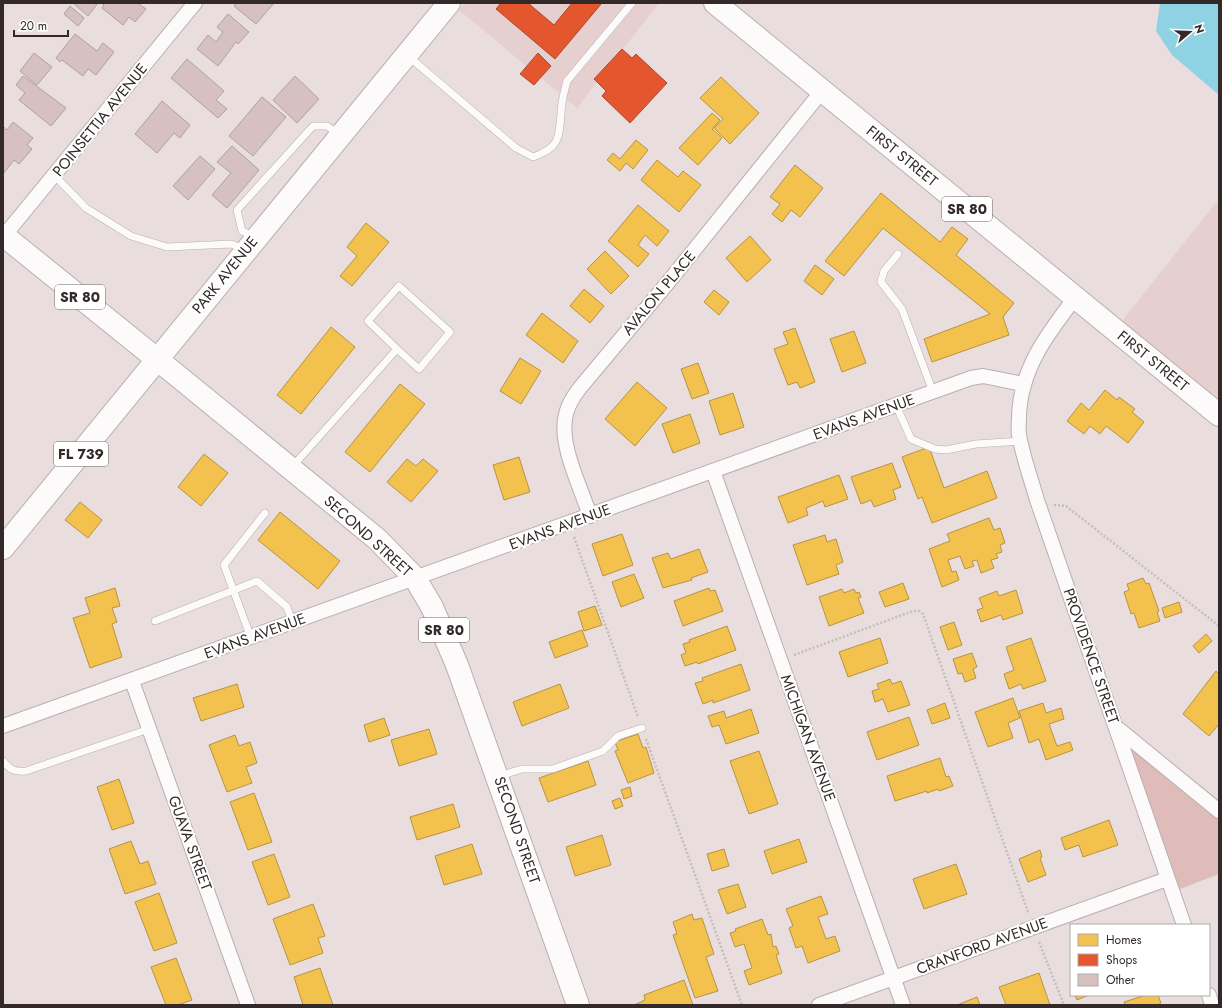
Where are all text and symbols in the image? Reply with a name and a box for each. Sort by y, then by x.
scale bar [14,12,68,38]
north arrow [1170,12,1210,52]
text: 20 m [20,17,47,35]
text: N [1190,22,1208,35]
street label: POINSETTIA AVENUE [47,59,153,181]
street label: FIRST STREET [862,120,942,192]
road number: SR 80 [942,197,992,221]
street label: PARK AVENUE [187,231,263,319]
street label: AVALON PLACE [617,246,701,340]
road number: SR 80 [55,285,105,309]
street label: FIRST STREET [1113,325,1193,397]
street label: EVANS AVENUE [810,388,918,446]
road number: FL 739 [54,442,108,466]
street label: SECOND STREET [319,490,417,582]
street label: EVANS AVENUE [506,498,614,556]
street label: PROVIDENCE STREET [1058,585,1124,727]
street label: EVANS AVENUE [201,607,309,665]
road number: SR 80 [419,618,469,642]
street label: MICHIGAN AVENUE [775,671,841,805]
street label: SECOND STREET [488,773,546,887]
street label: GUAVA STREET [163,793,217,893]
street label: CRANFORD AVENUE [913,912,1051,980]
legend [1070,924,1210,996]
text: Homes [1106,931,1142,949]
text: Shops [1106,951,1137,969]
text: Other [1106,971,1136,989]

